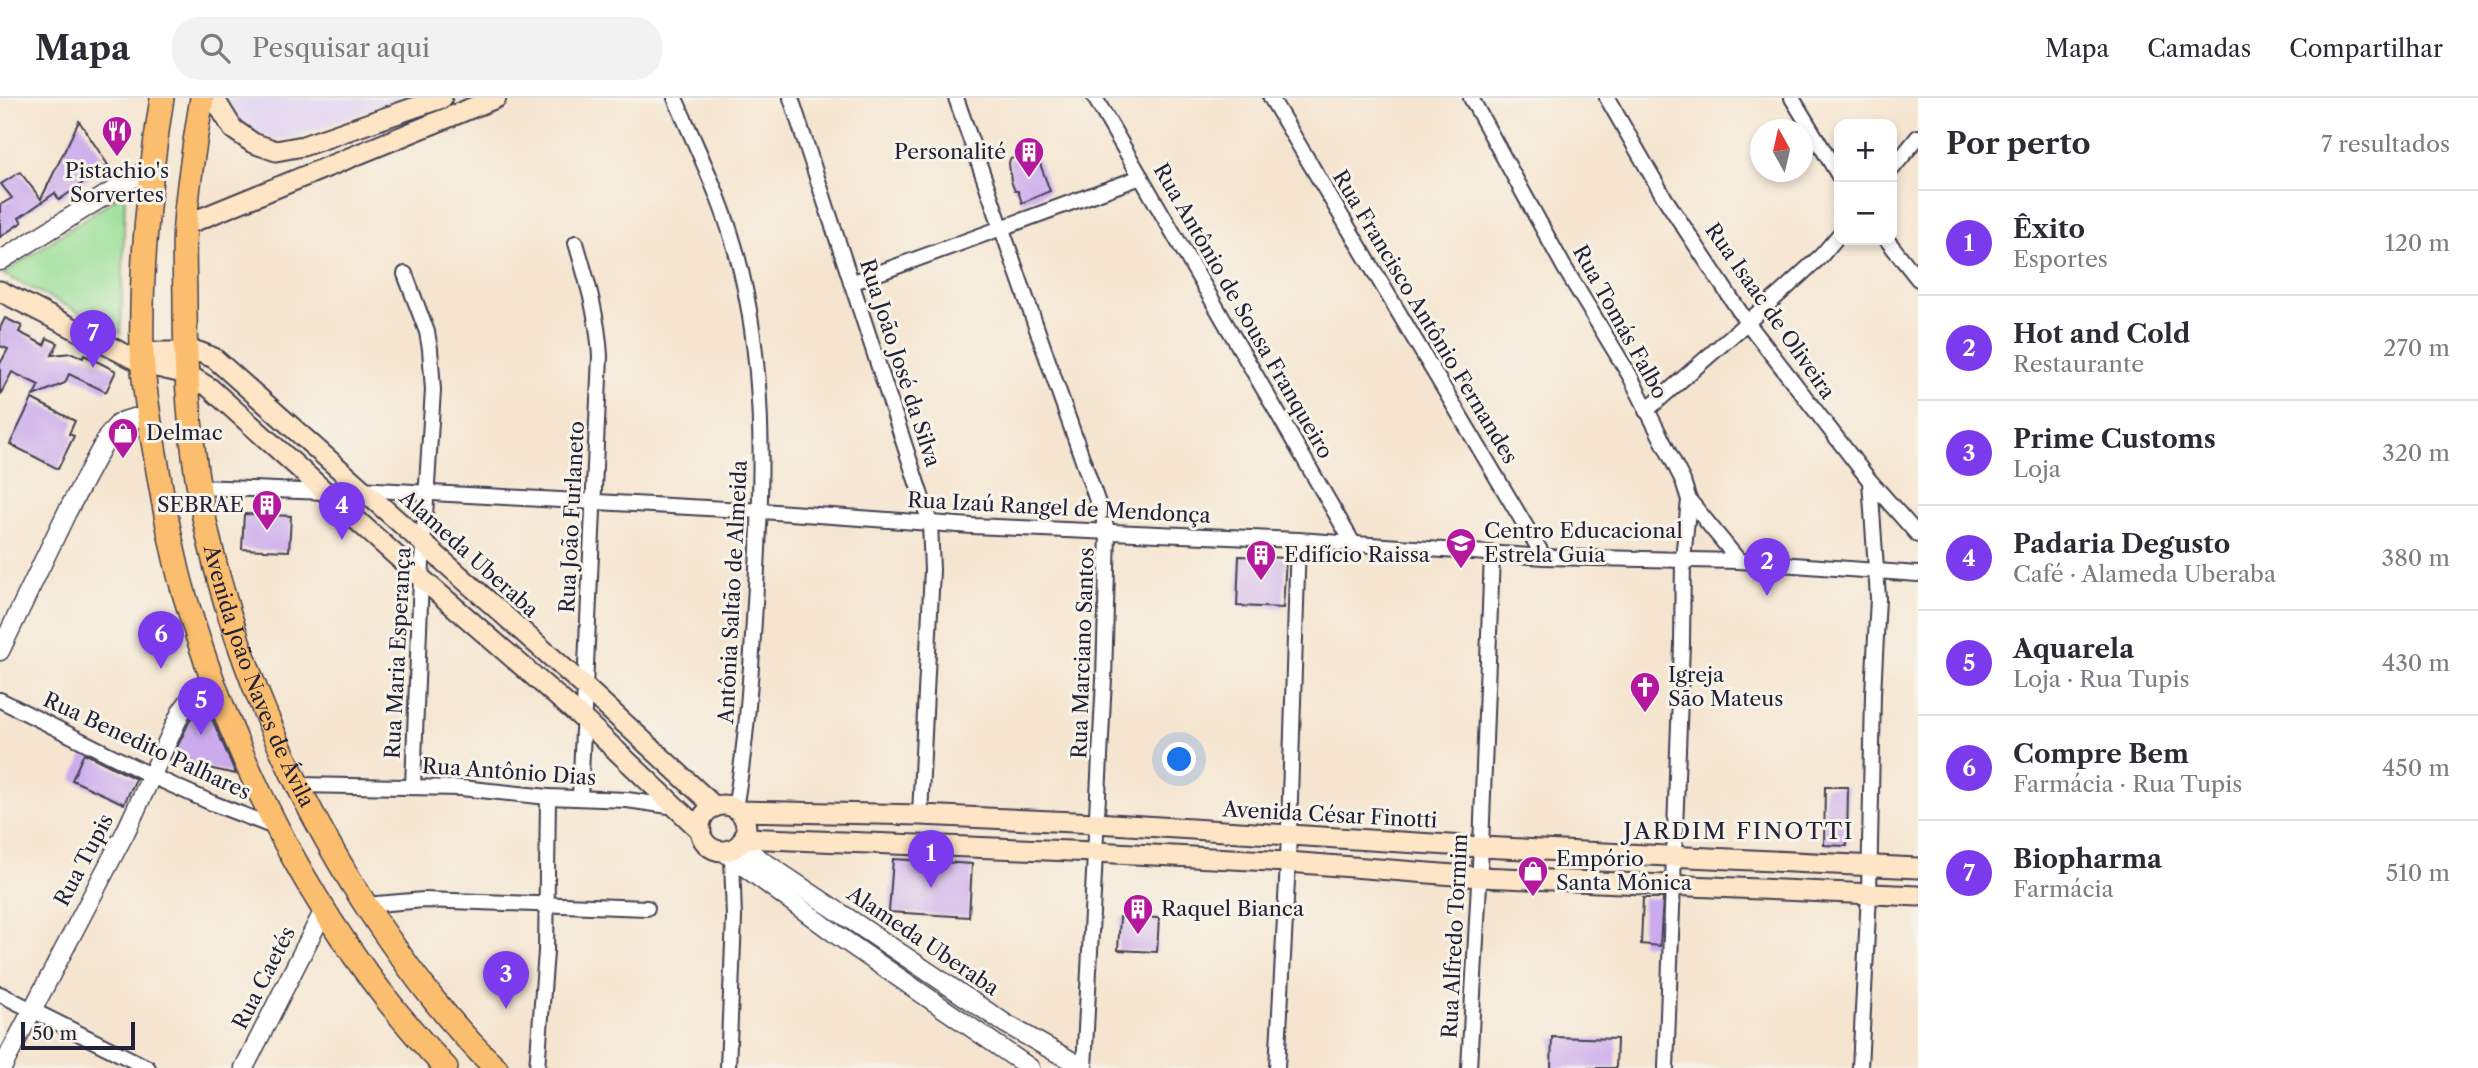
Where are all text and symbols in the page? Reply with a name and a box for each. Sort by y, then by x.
search box [172,17,662,80]
text: Mapa [35,28,130,69]
icon: search [196,29,234,67]
text: Pesquisar aqui [252,32,430,64]
text: Mapa [2045,34,2109,63]
text: Camadas [2147,34,2251,63]
text: Compartilhar [2289,34,2443,63]
restaurant icon: Pistachio's Sorvertes [100,114,134,158]
north arrow [1750,119,1813,182]
map controls [1834,119,1897,245]
button: + [1834,119,1897,182]
text: Por perto [1946,125,2091,162]
text: 7 resultados [2321,130,2450,158]
building icon: Personalité [1012,135,1046,179]
place label: Personalité [894,139,1006,164]
place label: Pistachio's Sorvertes [65,158,169,207]
street label: Rua Antônio de Sousa Franqueiro [1148,159,1338,463]
street label: Rua Francisco Antônio Fernandes [1328,165,1523,468]
button: − [1834,182,1897,245]
text: Êxito [2013,213,2085,245]
street label: Rua Isaac de Oliveira [1700,218,1841,404]
text: 1 [1964,229,1974,257]
text: 120 m [2385,229,2450,257]
street label: Rua Tomás Falbo [1568,241,1673,403]
text: Esportes [2013,245,2108,273]
street label: Rua João José da Silva [855,256,946,471]
pin: 7 [70,310,116,368]
text: Hot and Cold [2013,318,2190,350]
text: 2 [1962,334,1976,362]
text: 270 m [2383,334,2450,362]
text: Restaurante [2013,350,2144,378]
shop icon: Delmac [106,416,140,460]
place label: Delmac [146,420,223,445]
street label: Rua João Furlaneto [554,420,589,614]
text: Prime Customs [2013,423,2216,455]
text: 3 [1963,439,1976,467]
text: 320 m [2382,439,2450,467]
text: Loja [2013,455,2061,483]
street label: Antônia Saltão de Almeida [713,458,752,726]
pin: 4 [319,482,365,540]
street label: Alameda Uberaba [394,484,544,623]
street label: Rua Izaú Rangel de Mendonça [907,487,1212,528]
building icon: SEBRAE [250,488,284,532]
place label: SEBRAE [157,492,244,517]
place label: Centro Educacional Estrela Guia [1484,518,1683,567]
school or university icon: Centro Educacional Estrela Guia [1444,526,1478,570]
text: Padaria Degusto [2013,528,2230,560]
building icon: Edifício Raissa [1244,538,1278,582]
pin: 2 [1744,538,1790,596]
street label: Avenida João Naves de Ávila [198,541,320,812]
place label: Edifício Raissa [1284,542,1431,567]
text: 4 [1962,544,1976,572]
text: 380 m [2382,544,2450,572]
street label: Rua Maria Esperança [379,546,416,760]
street label: Rua Marciano Santos [1066,547,1099,759]
text: Café · Alameda Uberaba [2013,560,2276,588]
pin: 6 [138,611,184,669]
text: Aquarela [2013,633,2134,665]
text: 5 [1963,649,1975,677]
text: 430 m [2382,649,2450,677]
place label: Igreja São Mateus [1668,662,1783,711]
text: Loja · Rua Tupis [2013,665,2189,693]
church icon: Igreja São Mateus [1628,670,1662,714]
pin: 5 [178,677,224,735]
street label: Rua Benedito Palhares [40,687,255,805]
text: Compre Bem [2013,738,2189,770]
your location [1162,742,1196,776]
street label: Rua Antônio Dias [421,753,597,790]
text: 6 [1962,754,1976,782]
text: 450 m [2382,754,2450,782]
text: Farmácia · Rua Tupis [2013,770,2242,798]
street label: Avenida César Finotti [1221,796,1438,833]
street label: Rua Tupis [49,809,118,910]
district label: JARDIM FINOTTI [1620,817,1855,845]
pin: 1 [908,830,954,888]
street label: Rua Alfredo Tormim [1437,832,1472,1039]
text: Biopharma [2013,843,2162,875]
place label: Empório Santa Mônica [1556,846,1693,895]
shop icon: Empório Santa Mônica [1516,854,1550,898]
text: 7 [1963,859,1975,887]
text: 510 m [2386,859,2450,887]
text: Farmácia [2013,875,2114,903]
street label: Alameda Uberaba [842,880,1005,1001]
building icon: Raquel Bianca [1121,892,1155,936]
place label: Raquel Bianca [1161,896,1305,921]
street label: Rua Caetés [227,922,300,1033]
pin: 3 [483,951,529,1009]
scale bar [21,1019,135,1051]
text: 50 m [32,1022,77,1045]

